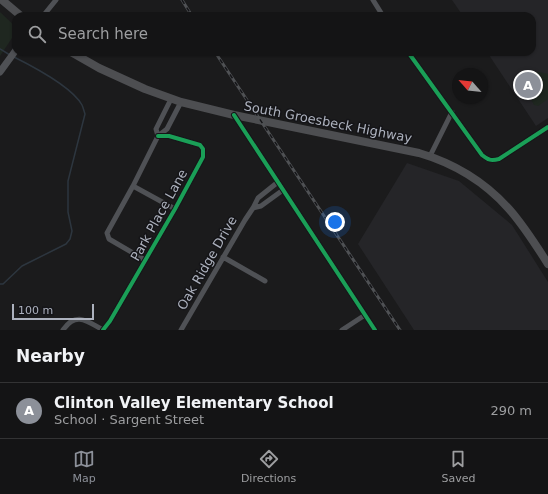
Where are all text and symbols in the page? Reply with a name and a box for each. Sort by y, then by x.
search box [12,12,536,56]
icon: search [26,23,48,45]
text: Search here [58,25,148,43]
north arrow [452,68,488,104]
pin: A [515,70,541,100]
street label: South Groesbeck Highway [243,98,414,146]
street label: Park Place Lane [128,167,190,263]
your location [325,212,345,232]
street label: Oak Ridge Drive [174,213,240,313]
scale bar [12,302,94,321]
text: 100 m [18,304,53,317]
text: Nearby [16,346,85,366]
text: Clinton Valley Elementary School [54,394,334,412]
text: A [24,403,34,418]
text: 290 m [490,403,532,418]
text: School · Sargent Street [54,412,204,427]
tab: Map [73,448,96,485]
tab: Directions [241,448,296,485]
tab: Saved [441,448,475,485]

